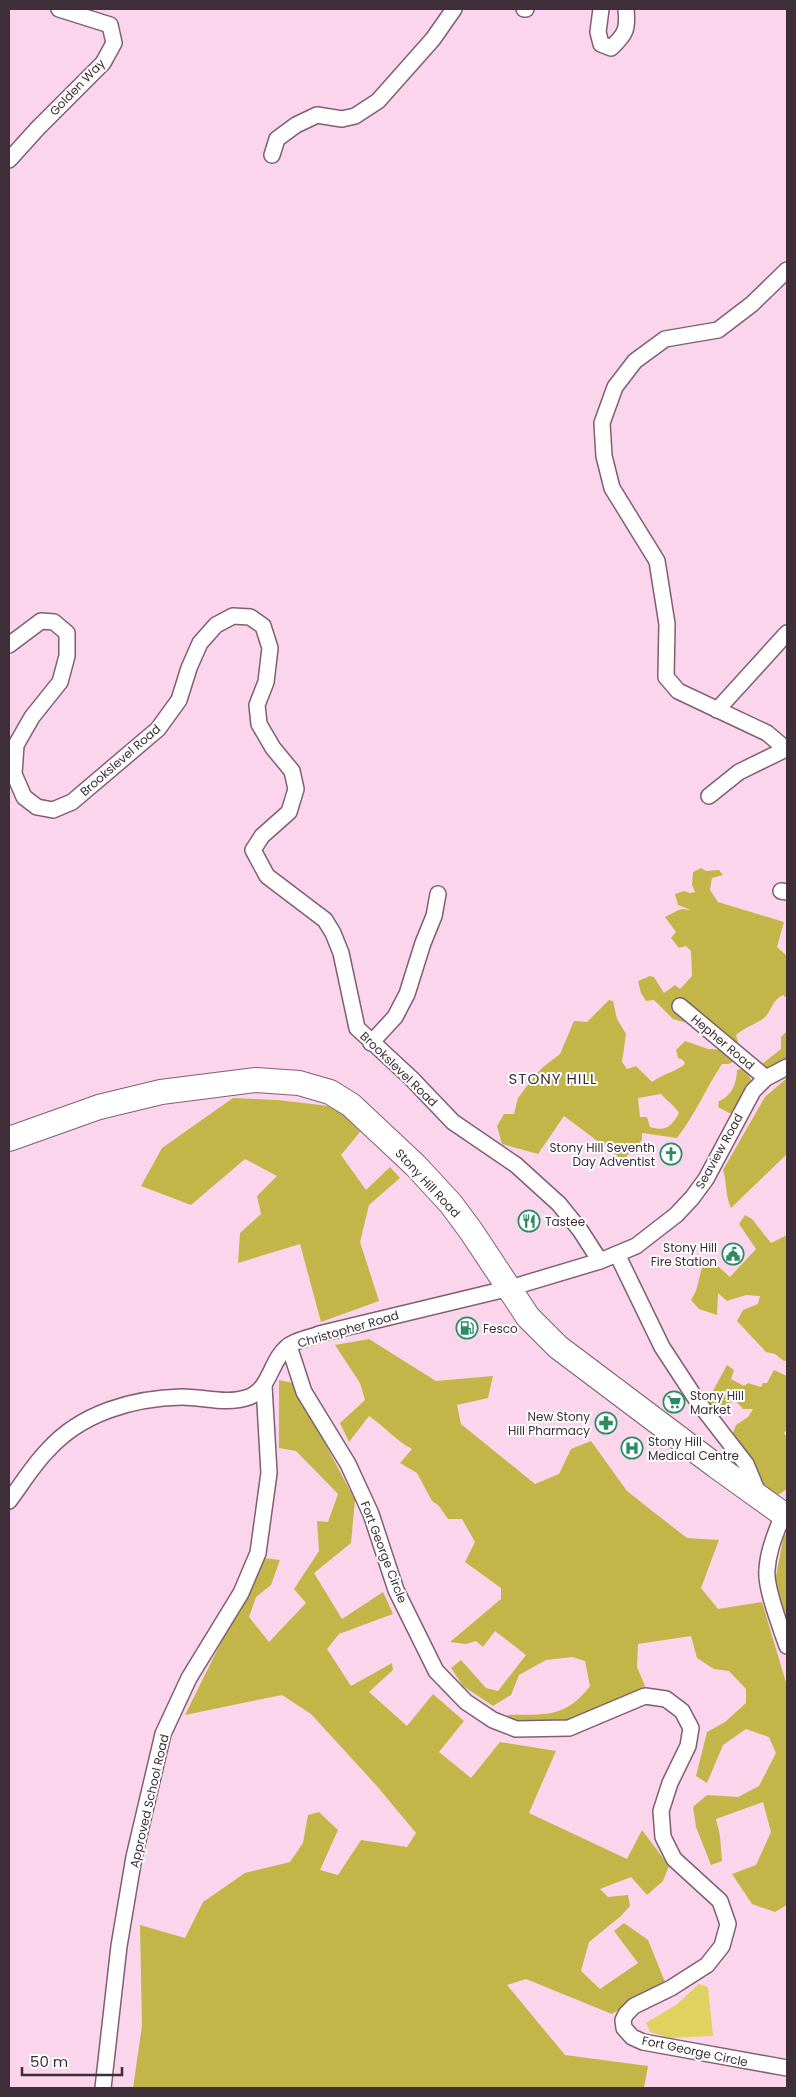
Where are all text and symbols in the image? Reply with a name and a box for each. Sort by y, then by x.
street label: Golden Way [46,55,109,119]
street label: Brookslevel Road [76,720,164,800]
street label: Hepher Road [688,1010,758,1074]
street label: Brookslevel Road [357,1028,441,1110]
district label: STONY HILL [508,1068,598,1089]
street label: Seaview Road [691,1110,747,1192]
place label: Stony Hill Seventh Day Adventist [550,1139,655,1170]
church icon: Stony Hill Seventh Day Adventist [659,1142,683,1166]
street label: Stony Hill Road [392,1145,464,1221]
restaurant icon: Tastee [517,1209,541,1233]
place label: Tastee [545,1213,585,1230]
place label: Stony Hill Fire Station [651,1239,717,1270]
public building icon: Stony Hill Fire Station [721,1242,745,1266]
street label: Christopher Road [295,1306,401,1352]
fuel station icon: Fesco [455,1316,479,1340]
place label: Fesco [483,1320,518,1337]
place label: Stony Hill Market [690,1387,744,1418]
supermarket icon: Stony Hill Market [662,1390,686,1414]
place label: New Stony Hill Pharmacy [508,1408,590,1439]
pharmacy icon: New Stony Hill Pharmacy [594,1411,618,1435]
place label: Stony Hill Medical Centre [648,1433,739,1464]
hospital icon: Stony Hill Medical Centre [620,1436,644,1460]
street label: Fort George Circle [357,1499,411,1605]
street label: Approved School Road [125,1732,173,1870]
street label: Fort George Circle [640,2031,750,2071]
scale bar [22,2044,122,2076]
text: 50 m [30,2051,68,2072]

